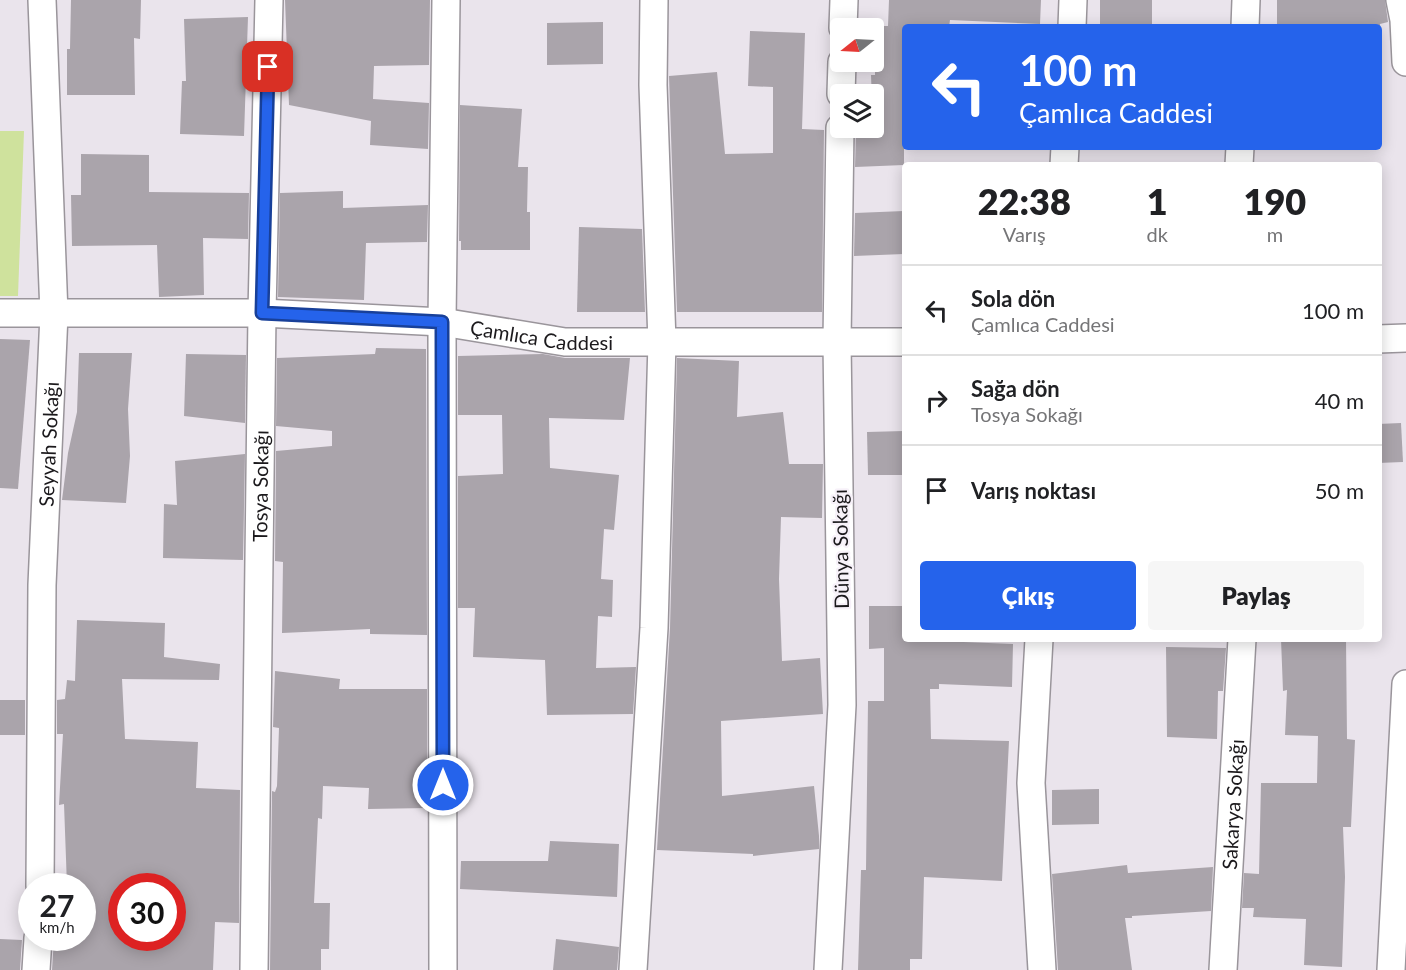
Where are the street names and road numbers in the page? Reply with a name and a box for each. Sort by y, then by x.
street label: Çamlıca Caddesi [469,315,613,354]
street label: Seyyah Sokağı [33,381,63,507]
street label: Tosya Sokağı [247,430,273,542]
street label: Dünya Sokağı [827,489,853,609]
street label: Sakarya Sokağı [1217,738,1248,870]

